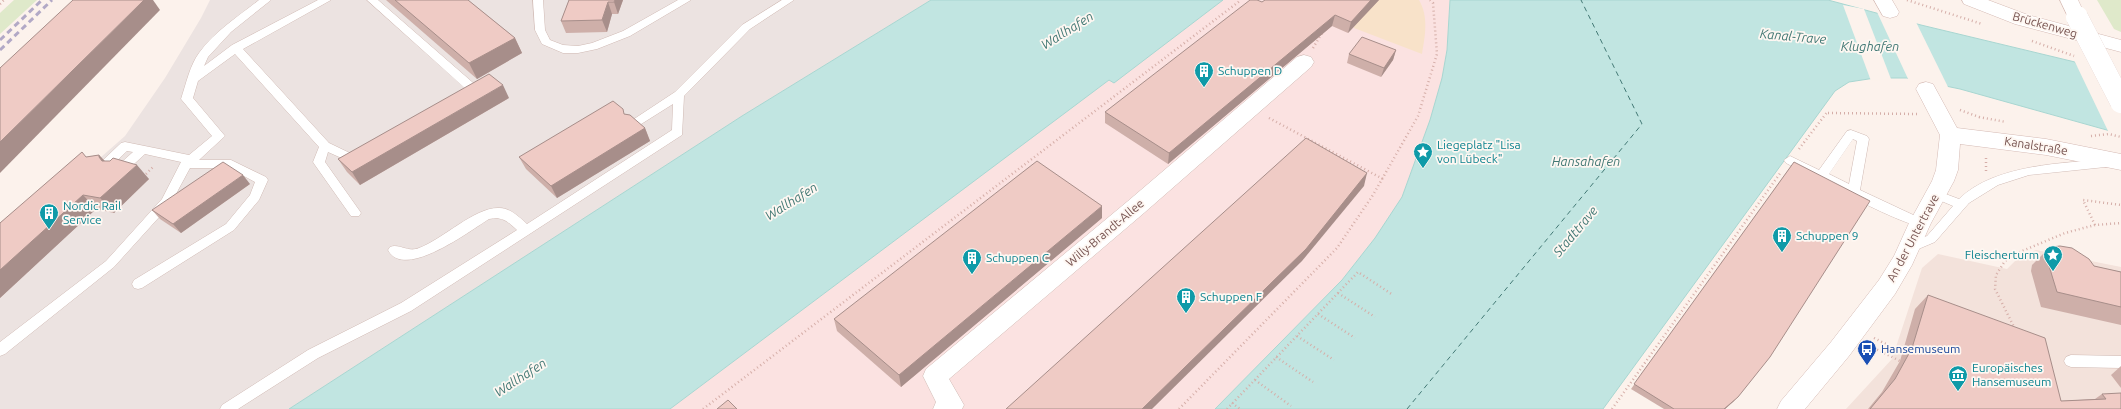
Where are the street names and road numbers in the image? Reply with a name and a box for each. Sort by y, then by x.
street label: Brückenweg [2011,9,2079,40]
street label: Kanalstraße [2003,134,2069,157]
street label: An der Untertrave [1884,192,1941,284]
street label: Willy-Brandt-Allee [1063,196,1146,269]

